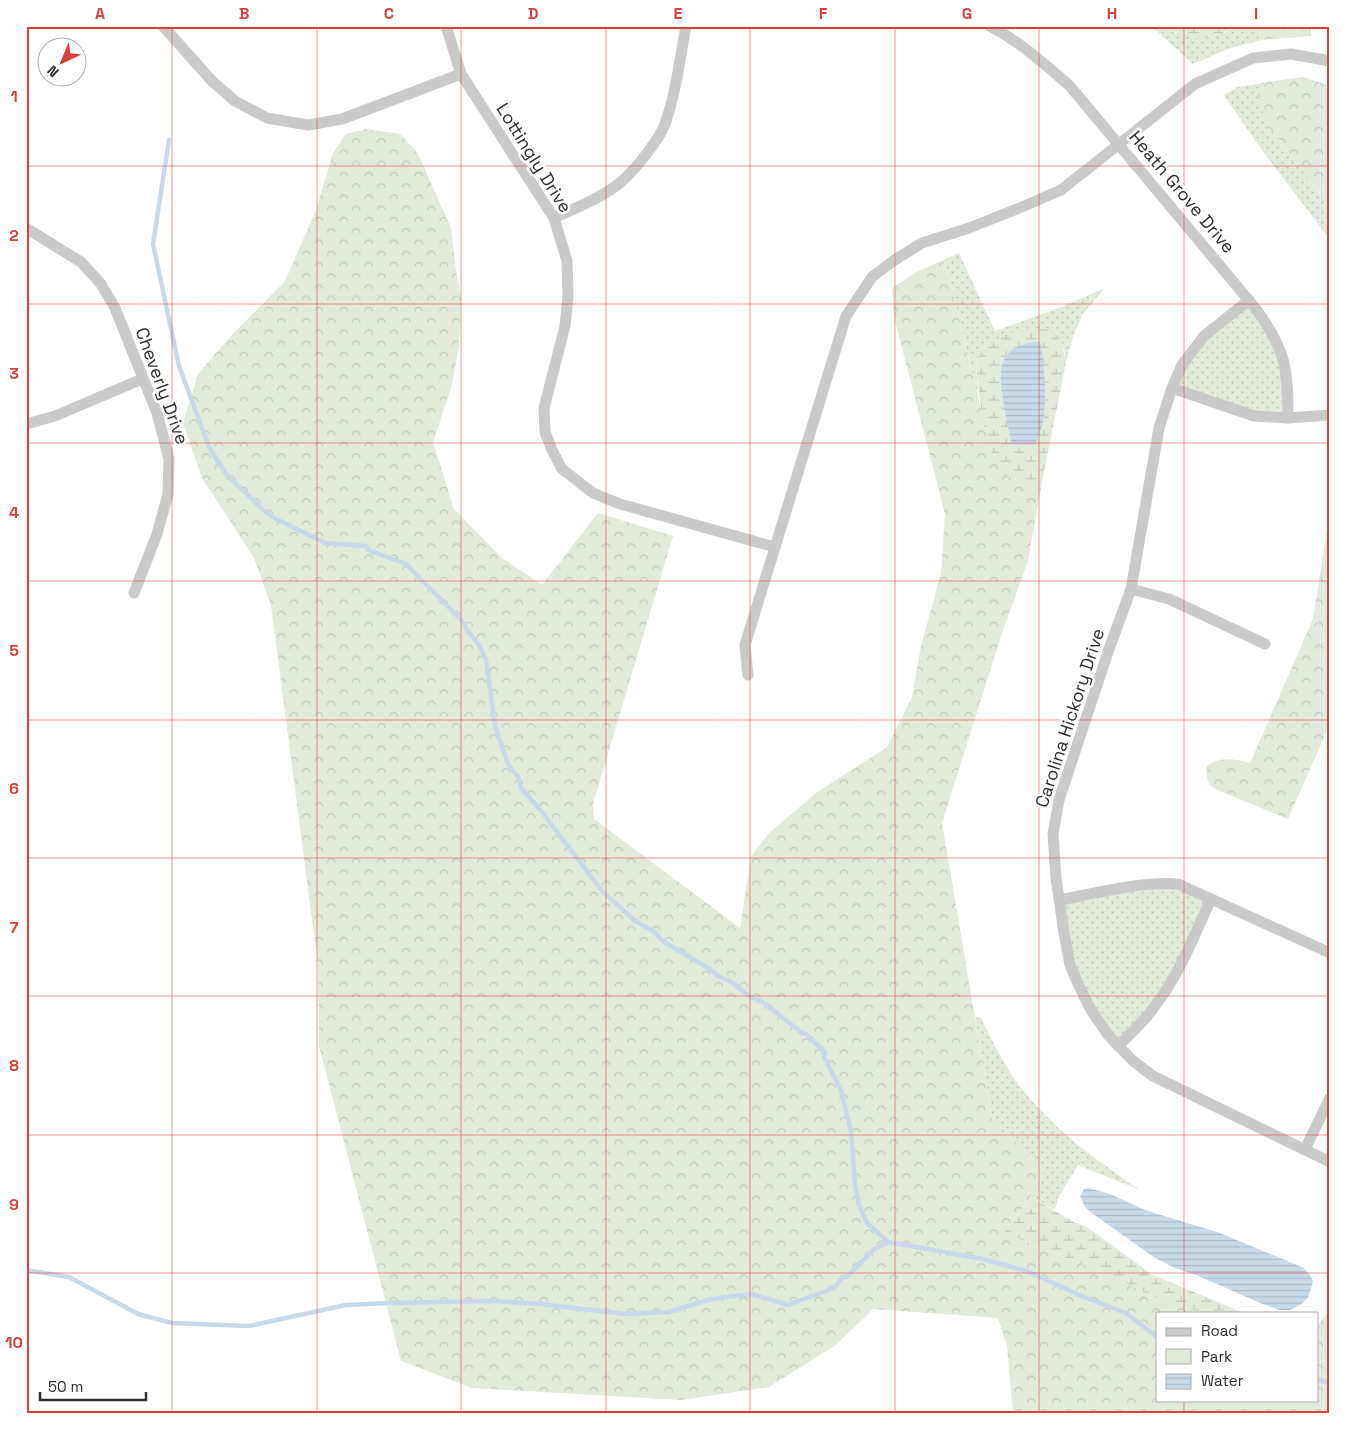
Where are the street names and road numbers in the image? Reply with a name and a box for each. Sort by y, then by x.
street label: Lottingly Drive [492,99,577,217]
street label: Heath Grove Drive [1124,126,1240,258]
street label: Cheverly Drive [131,324,194,447]
street label: Carolina Hickory Drive [1030,625,1109,810]

